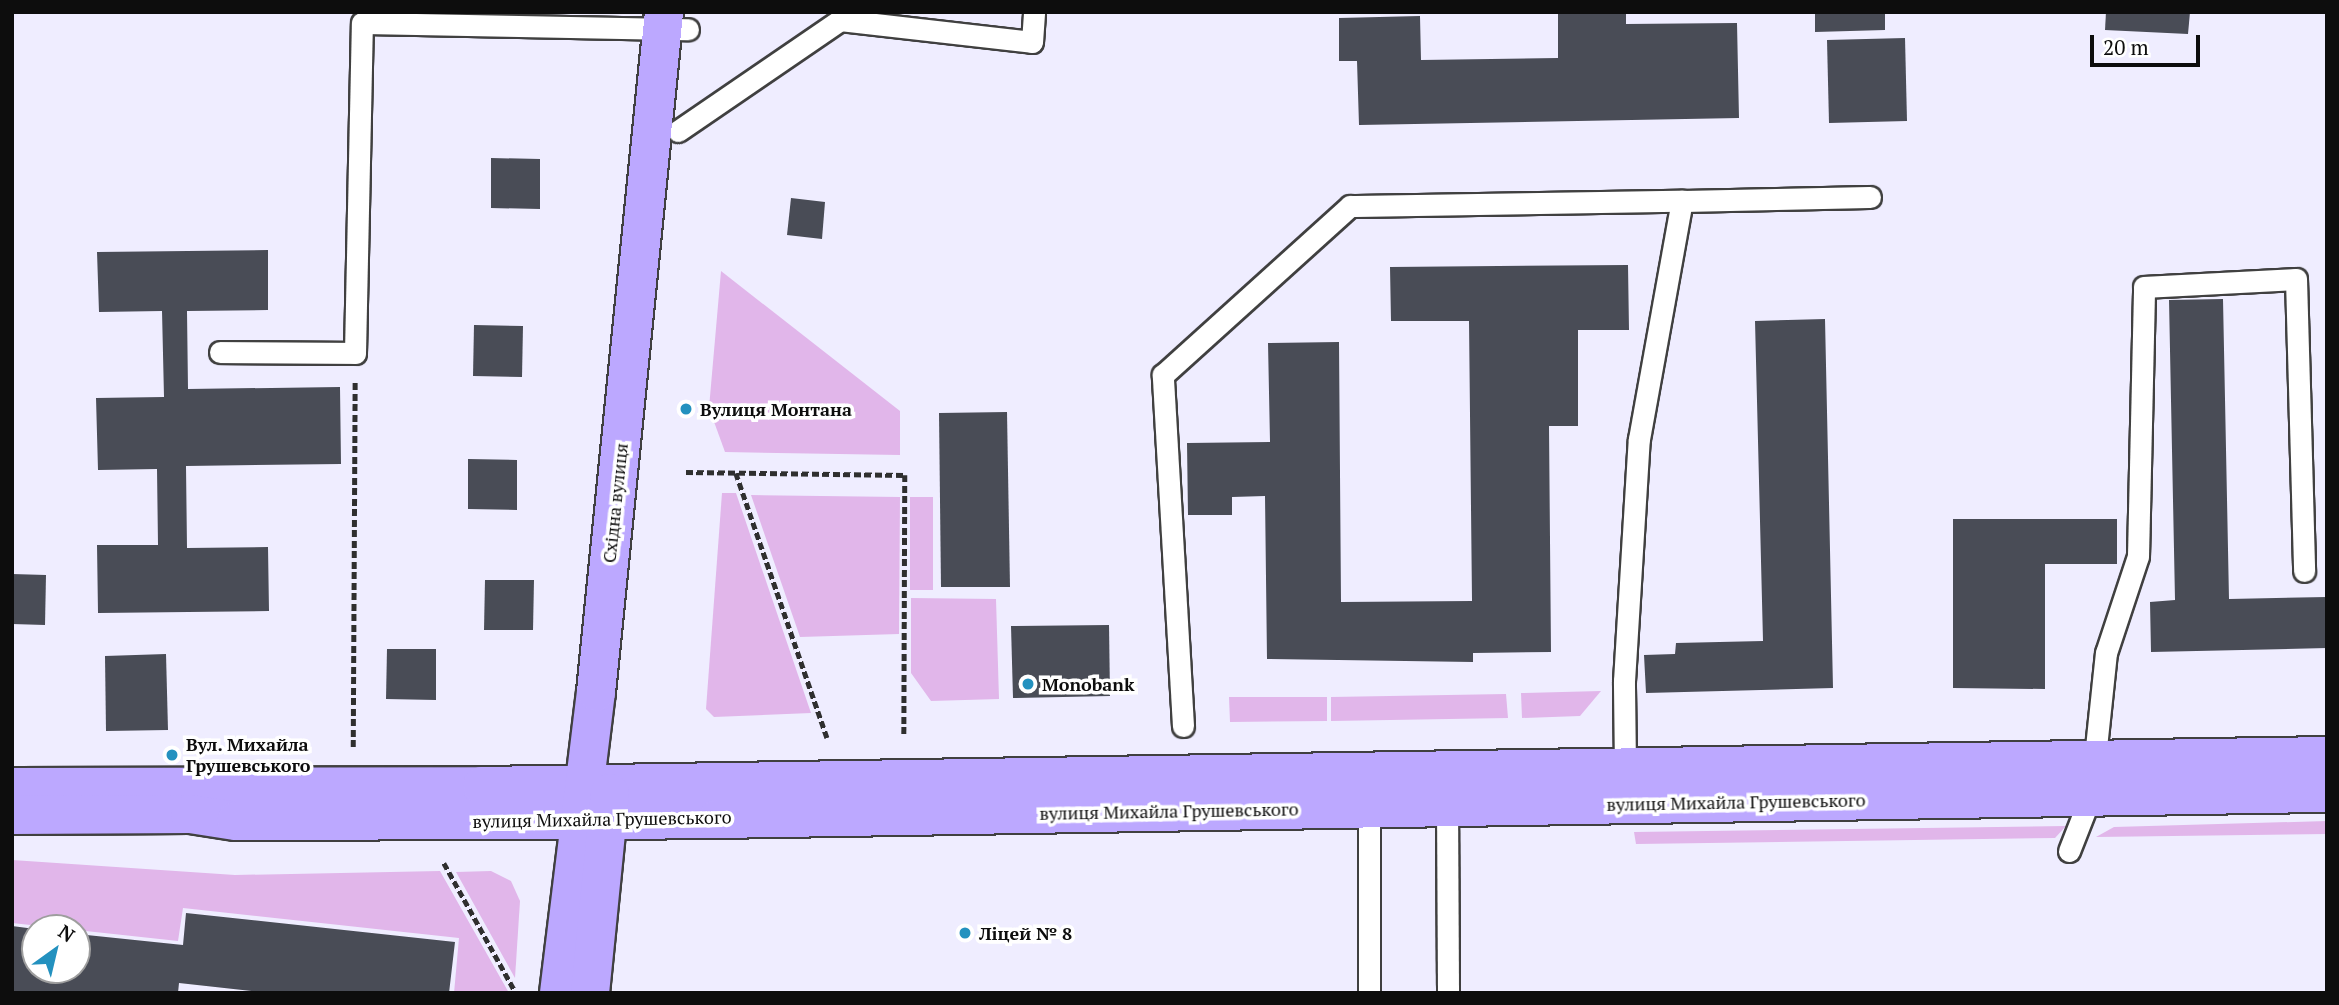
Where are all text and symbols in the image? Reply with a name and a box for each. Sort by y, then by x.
scale bar [2094,21,2204,65]
text: 20 m [2103,33,2149,61]
place label: Вулиця Монтана [700,398,852,420]
marker: Вулиця Монтана [678,401,694,417]
street label: Східна вулиця [598,442,632,564]
place label: Monobank [1042,673,1134,695]
marker: Monobank [1020,676,1036,692]
place label: Вул. Михайла Грушевського [186,734,310,776]
marker: Вул. Михайла Грушевського [164,747,180,763]
street label: вулиця Михайла Грушевського [1606,789,1866,815]
street label: вулиця Михайла Грушевського [1039,798,1299,824]
street label: вулиця Михайла Грушевського [472,806,732,832]
north arrow [21,914,91,984]
text: N [54,918,80,947]
place label: Ліцей № 8 [979,922,1072,944]
marker: Ліцей № 8 [957,925,973,941]

